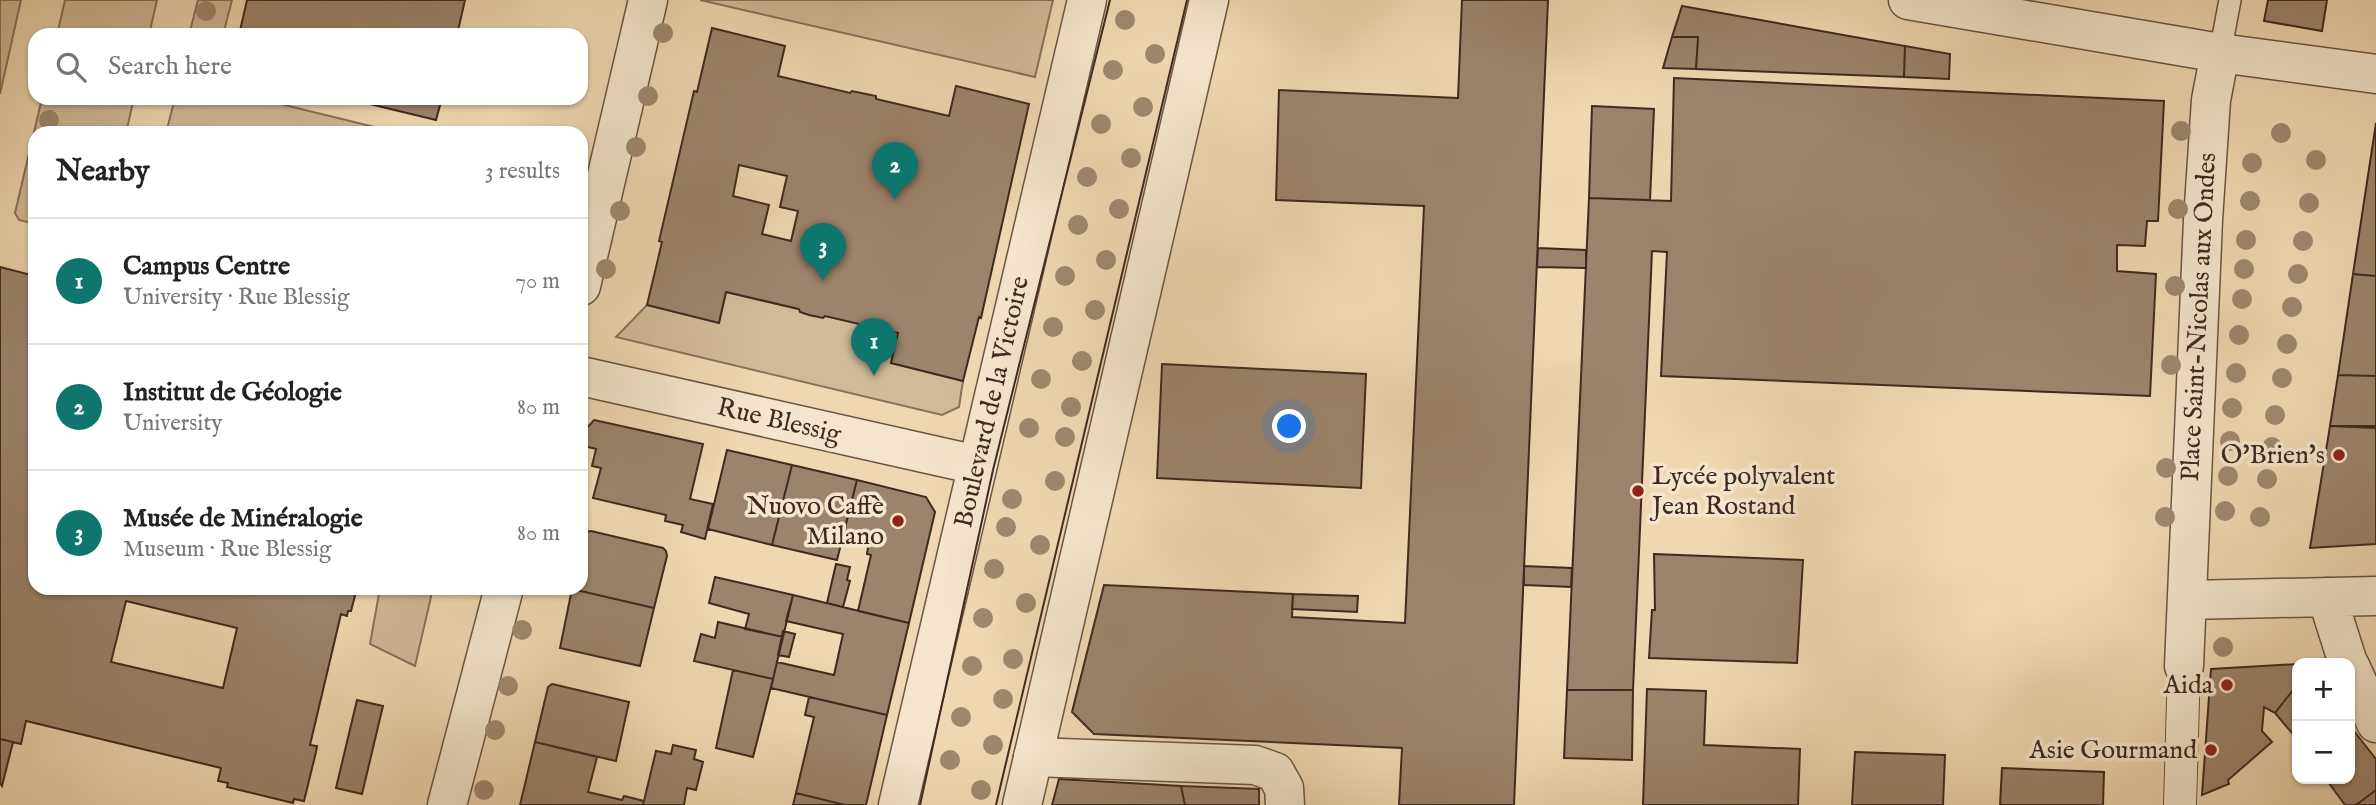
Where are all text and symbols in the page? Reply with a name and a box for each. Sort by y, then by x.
search box [28,28,588,105]
icon: search [52,48,90,86]
text: Search here [108,50,232,83]
pin: 2 [872,142,918,200]
street label: Place Saint-Nicolas aux Ondes [2174,152,2224,482]
text: Nearby [56,153,149,191]
text: 3 results [485,157,560,186]
pin: 3 [800,223,846,281]
text: Campus Centre [123,250,290,283]
text: 1 [75,267,83,296]
text: 70 m [515,267,560,296]
street label: Boulevard de la Victoire [947,273,1037,531]
text: University · Rue Blessig [123,283,349,312]
pin: 1 [851,318,897,376]
text: Institut de Géologie [123,376,342,409]
street label: Rue Blessig [714,391,845,451]
text: 2 [74,393,84,422]
text: 80 m [517,393,560,422]
text: University [123,409,223,438]
your location [1272,409,1306,443]
place label: O'Brien's [2221,439,2325,472]
marker: O'Brien's [2331,447,2347,463]
place label: Lycée polyvalent Jean Rostand [1649,460,1835,523]
marker: Lycée polyvalent Jean Rostand [1630,483,1646,499]
place label: Nuovo Caffè Milano [747,490,884,553]
text: Musée de Minéralogie [123,502,363,535]
marker: Nuovo Caffè Milano [890,513,906,529]
text: 3 [75,519,83,548]
text: 80 m [517,519,560,548]
text: Museum · Rue Blessig [123,535,331,564]
map controls [2292,658,2355,784]
button: + [2292,658,2355,721]
place label: Aida [2162,669,2214,702]
marker: Aida [2219,677,2235,693]
button: − [2292,721,2355,784]
place label: Asie Gourmand [2028,734,2197,767]
marker: Asie Gourmand [2203,742,2219,758]

